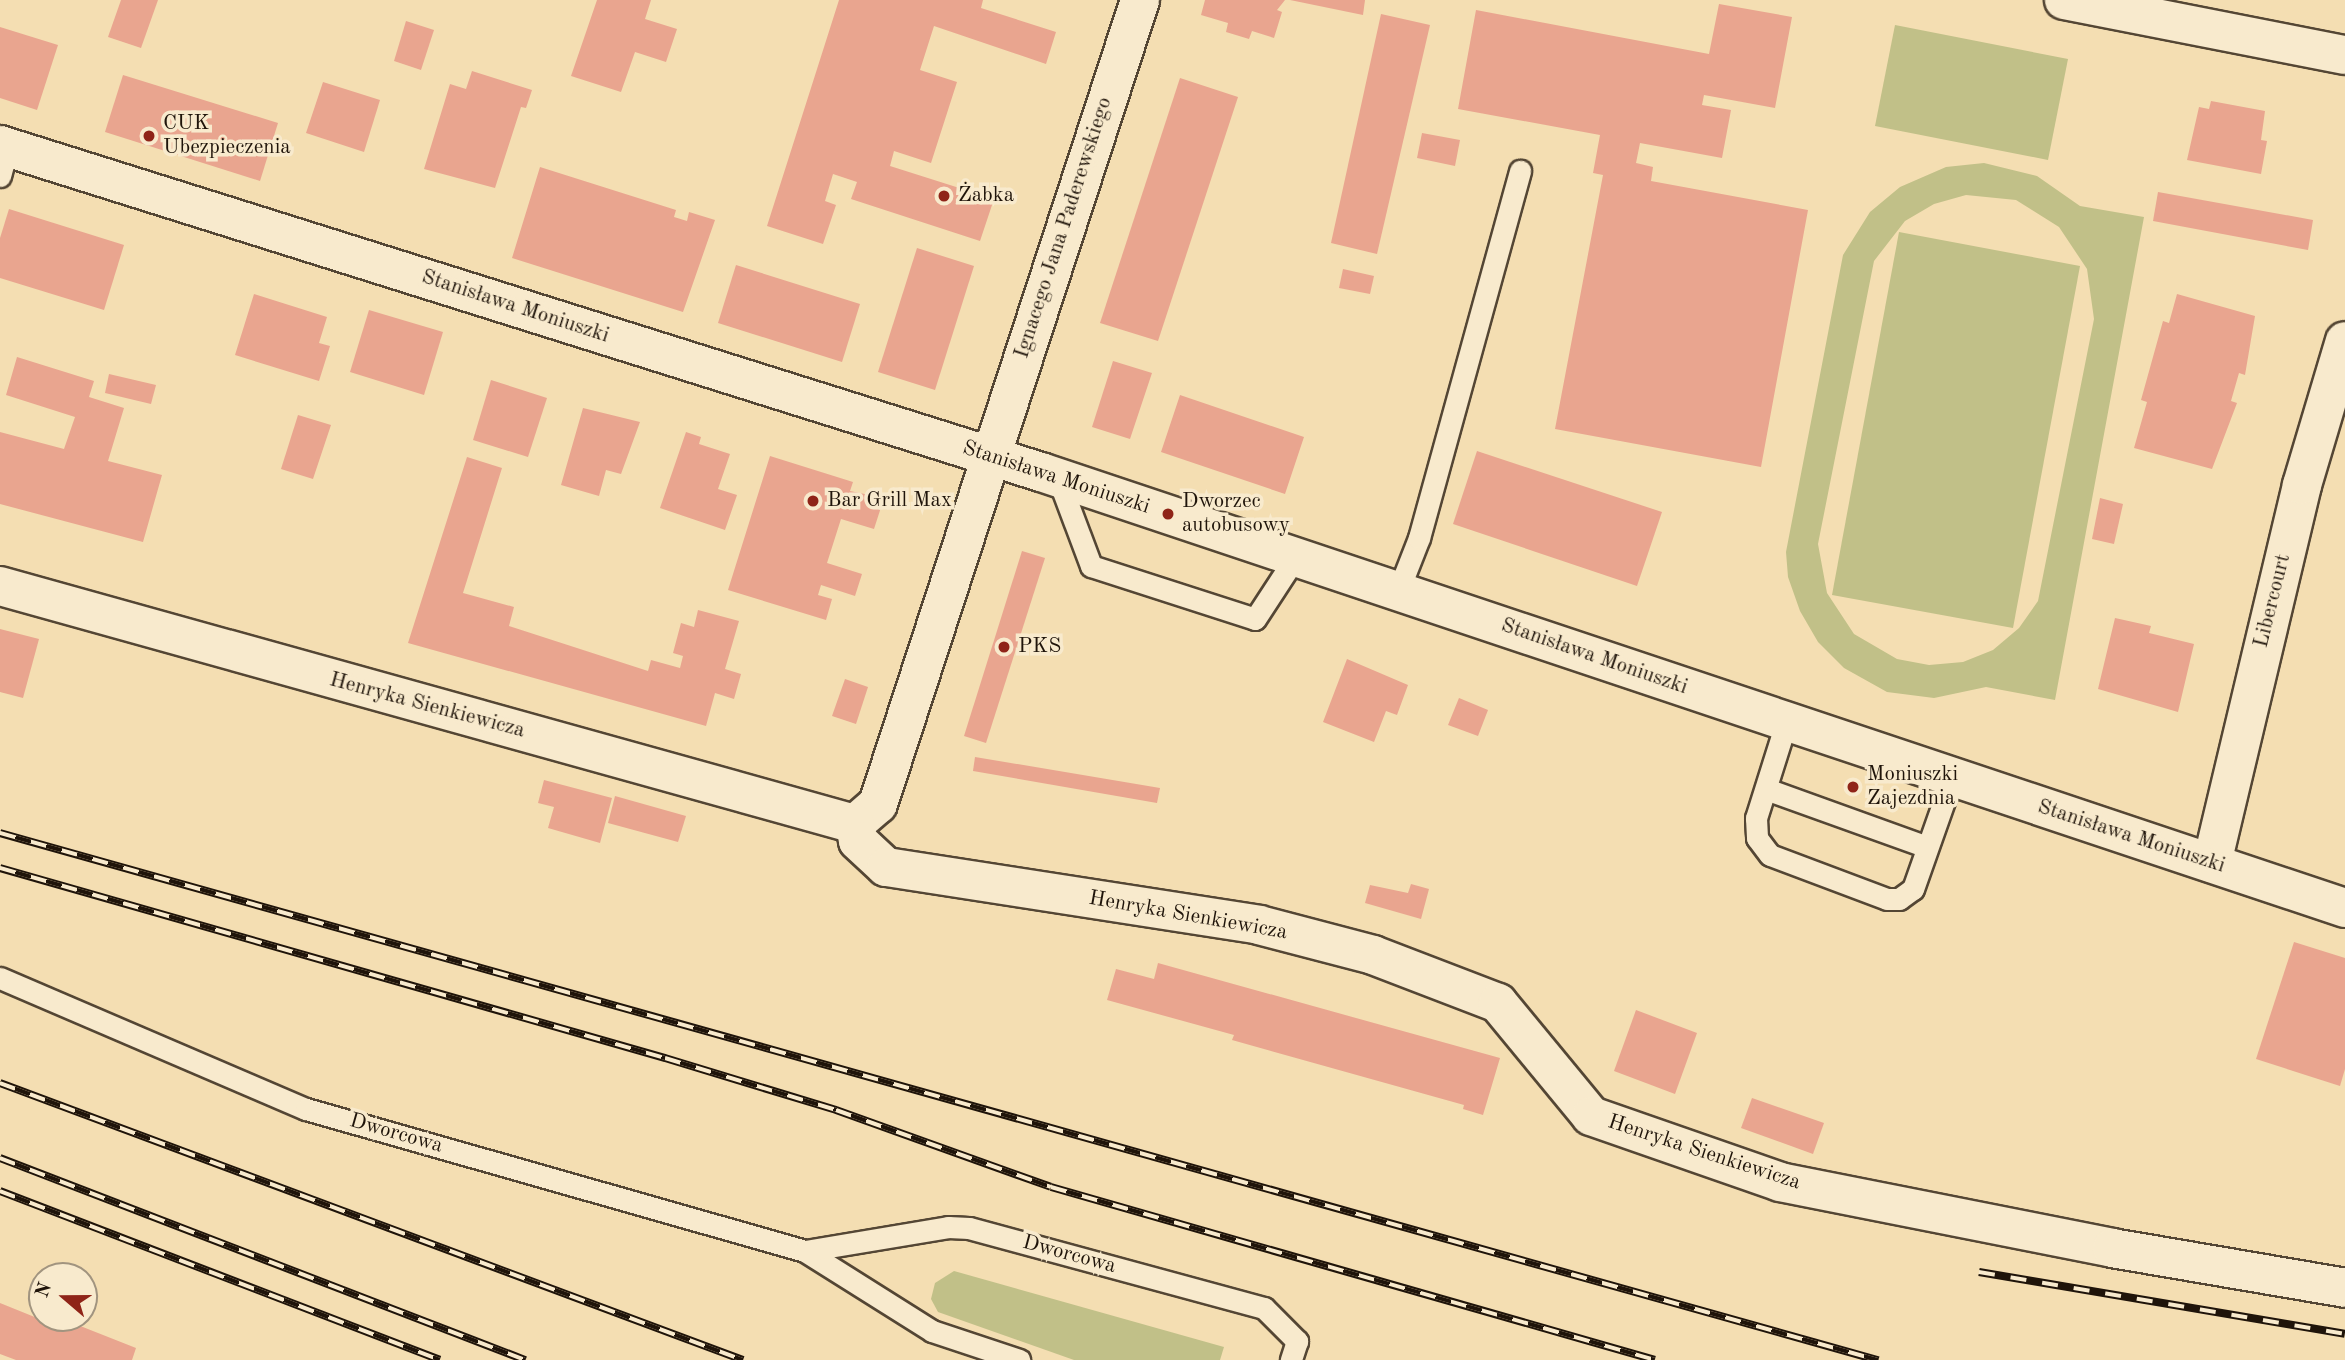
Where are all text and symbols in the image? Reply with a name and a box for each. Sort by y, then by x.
street label: Ignacego Jana Paderewskiego [1010,94,1118,362]
place label: CUK Ubezpieczenia [163,111,291,161]
marker: CUK Ubezpieczenia [141,128,157,144]
place label: Żabka [958,183,1014,209]
marker: Żabka [936,188,952,204]
street label: Stanisława Moniuszki [418,265,612,349]
street label: Stanisława Moniuszki [959,436,1153,520]
place label: Bar Grill Max [827,488,952,514]
place label: Dworzec autobusowy [1182,489,1290,539]
marker: Bar Grill Max [805,493,821,509]
marker: Dworzec autobusowy [1160,506,1176,522]
street label: Libercourt [2249,552,2297,650]
street label: Stanisława Moniuszki [1497,613,1691,701]
place label: PKS [1018,634,1061,660]
marker: PKS [996,639,1012,655]
street label: Henryka Sienkiewicza [327,668,527,744]
place label: Moniuszki Zajezdnia [1867,762,1958,812]
marker: Moniuszki Zajezdnia [1845,779,1861,795]
street label: Stanisława Moniuszki [2034,795,2228,879]
street label: Henryka Sienkiewicza [1087,886,1289,946]
street label: Dworcowa [346,1109,446,1159]
street label: Henryka Sienkiewicza [1604,1110,1804,1196]
street label: Dworcowa [1019,1230,1119,1280]
north arrow [28,1262,98,1332]
text: N [33,1280,56,1300]

